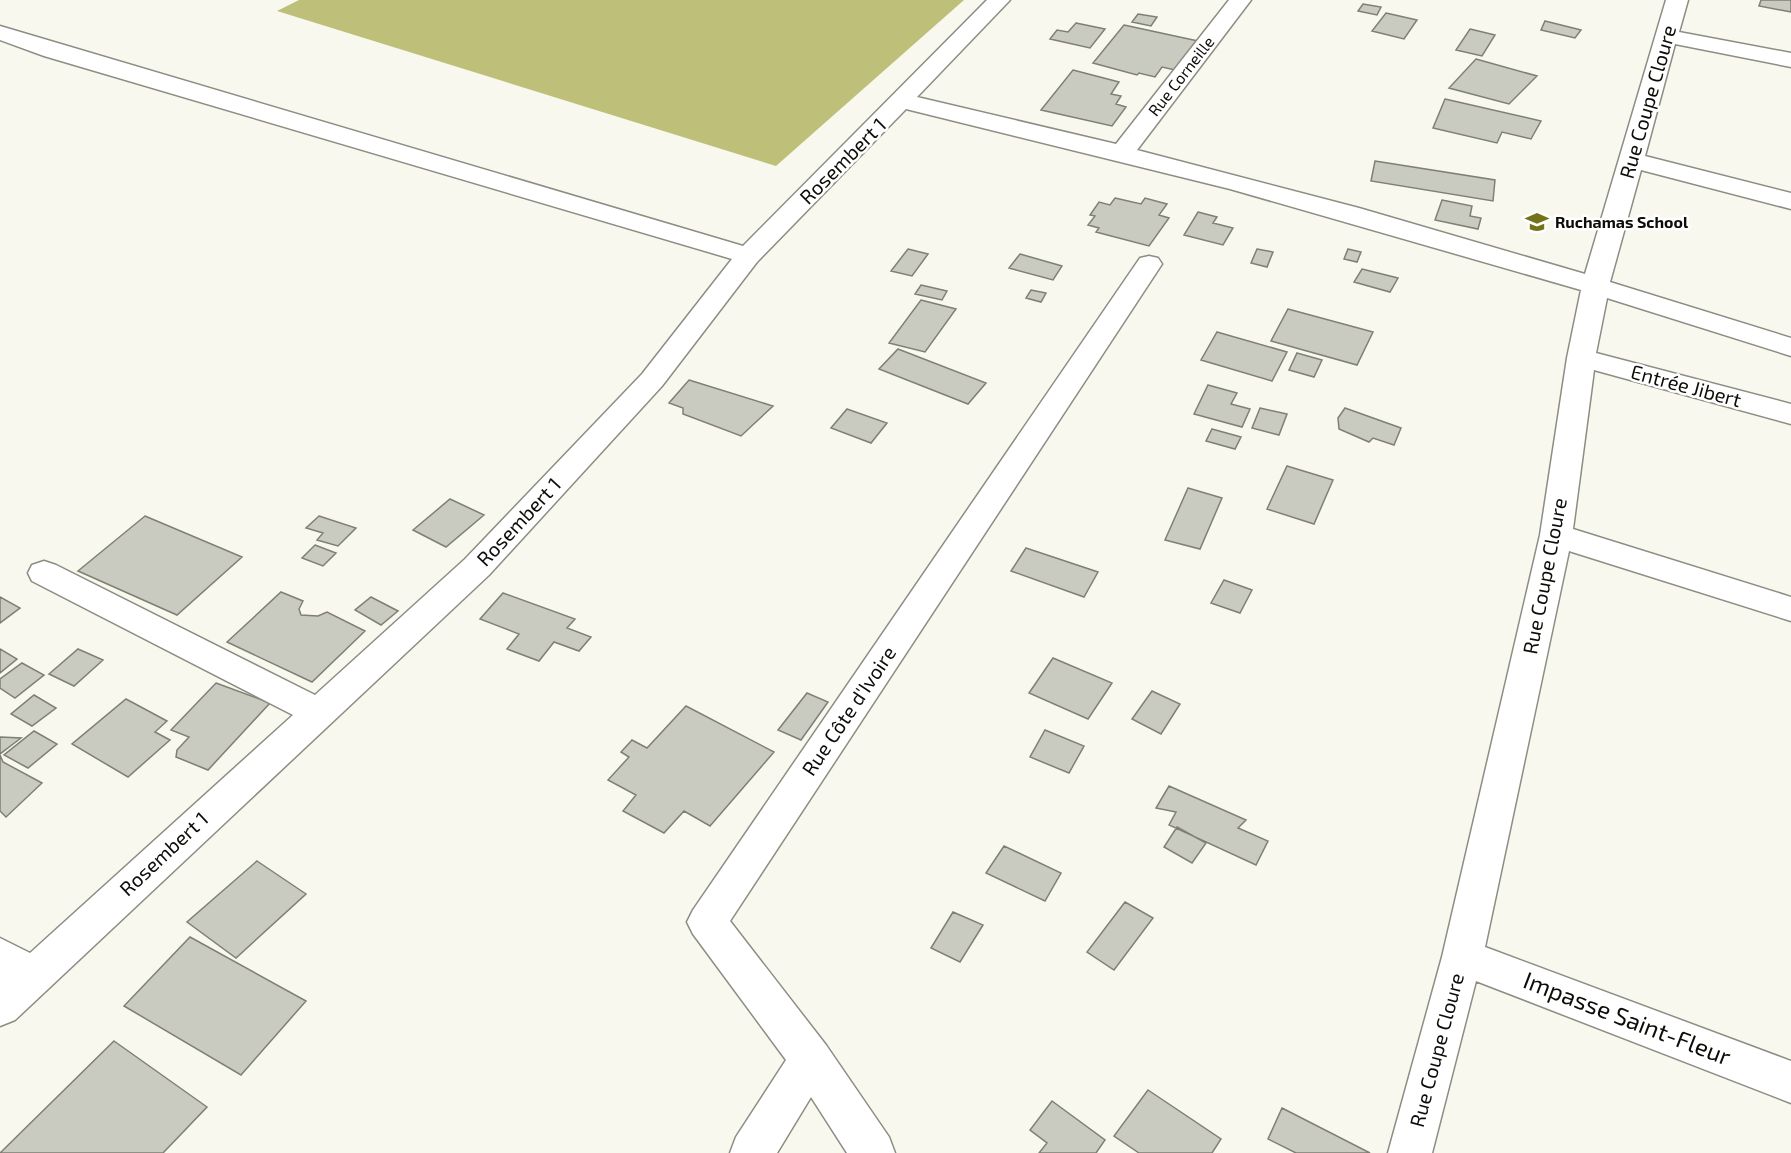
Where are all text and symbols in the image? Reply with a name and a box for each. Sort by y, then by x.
street label: Rue Coupe Cloure [1614,22,1680,181]
street label: Rue Corneille [1144,32,1218,119]
street label: Rosembert 1 [794,112,890,208]
school or university icon: Ruchamas School [1524,209,1550,235]
place label: Ruchamas School [1555,212,1689,231]
street label: Entrée Jibert [1628,359,1744,411]
street label: Rosembert 1 [471,472,565,571]
street label: Rue Coupe Cloure [1517,496,1571,656]
street label: Rue Côte d'Ivoire [796,641,900,780]
street label: Rosembert 1 [114,806,213,900]
street label: Impasse Saint-Fleur [1520,965,1736,1071]
street label: Rue Coupe Cloure [1404,970,1468,1129]

